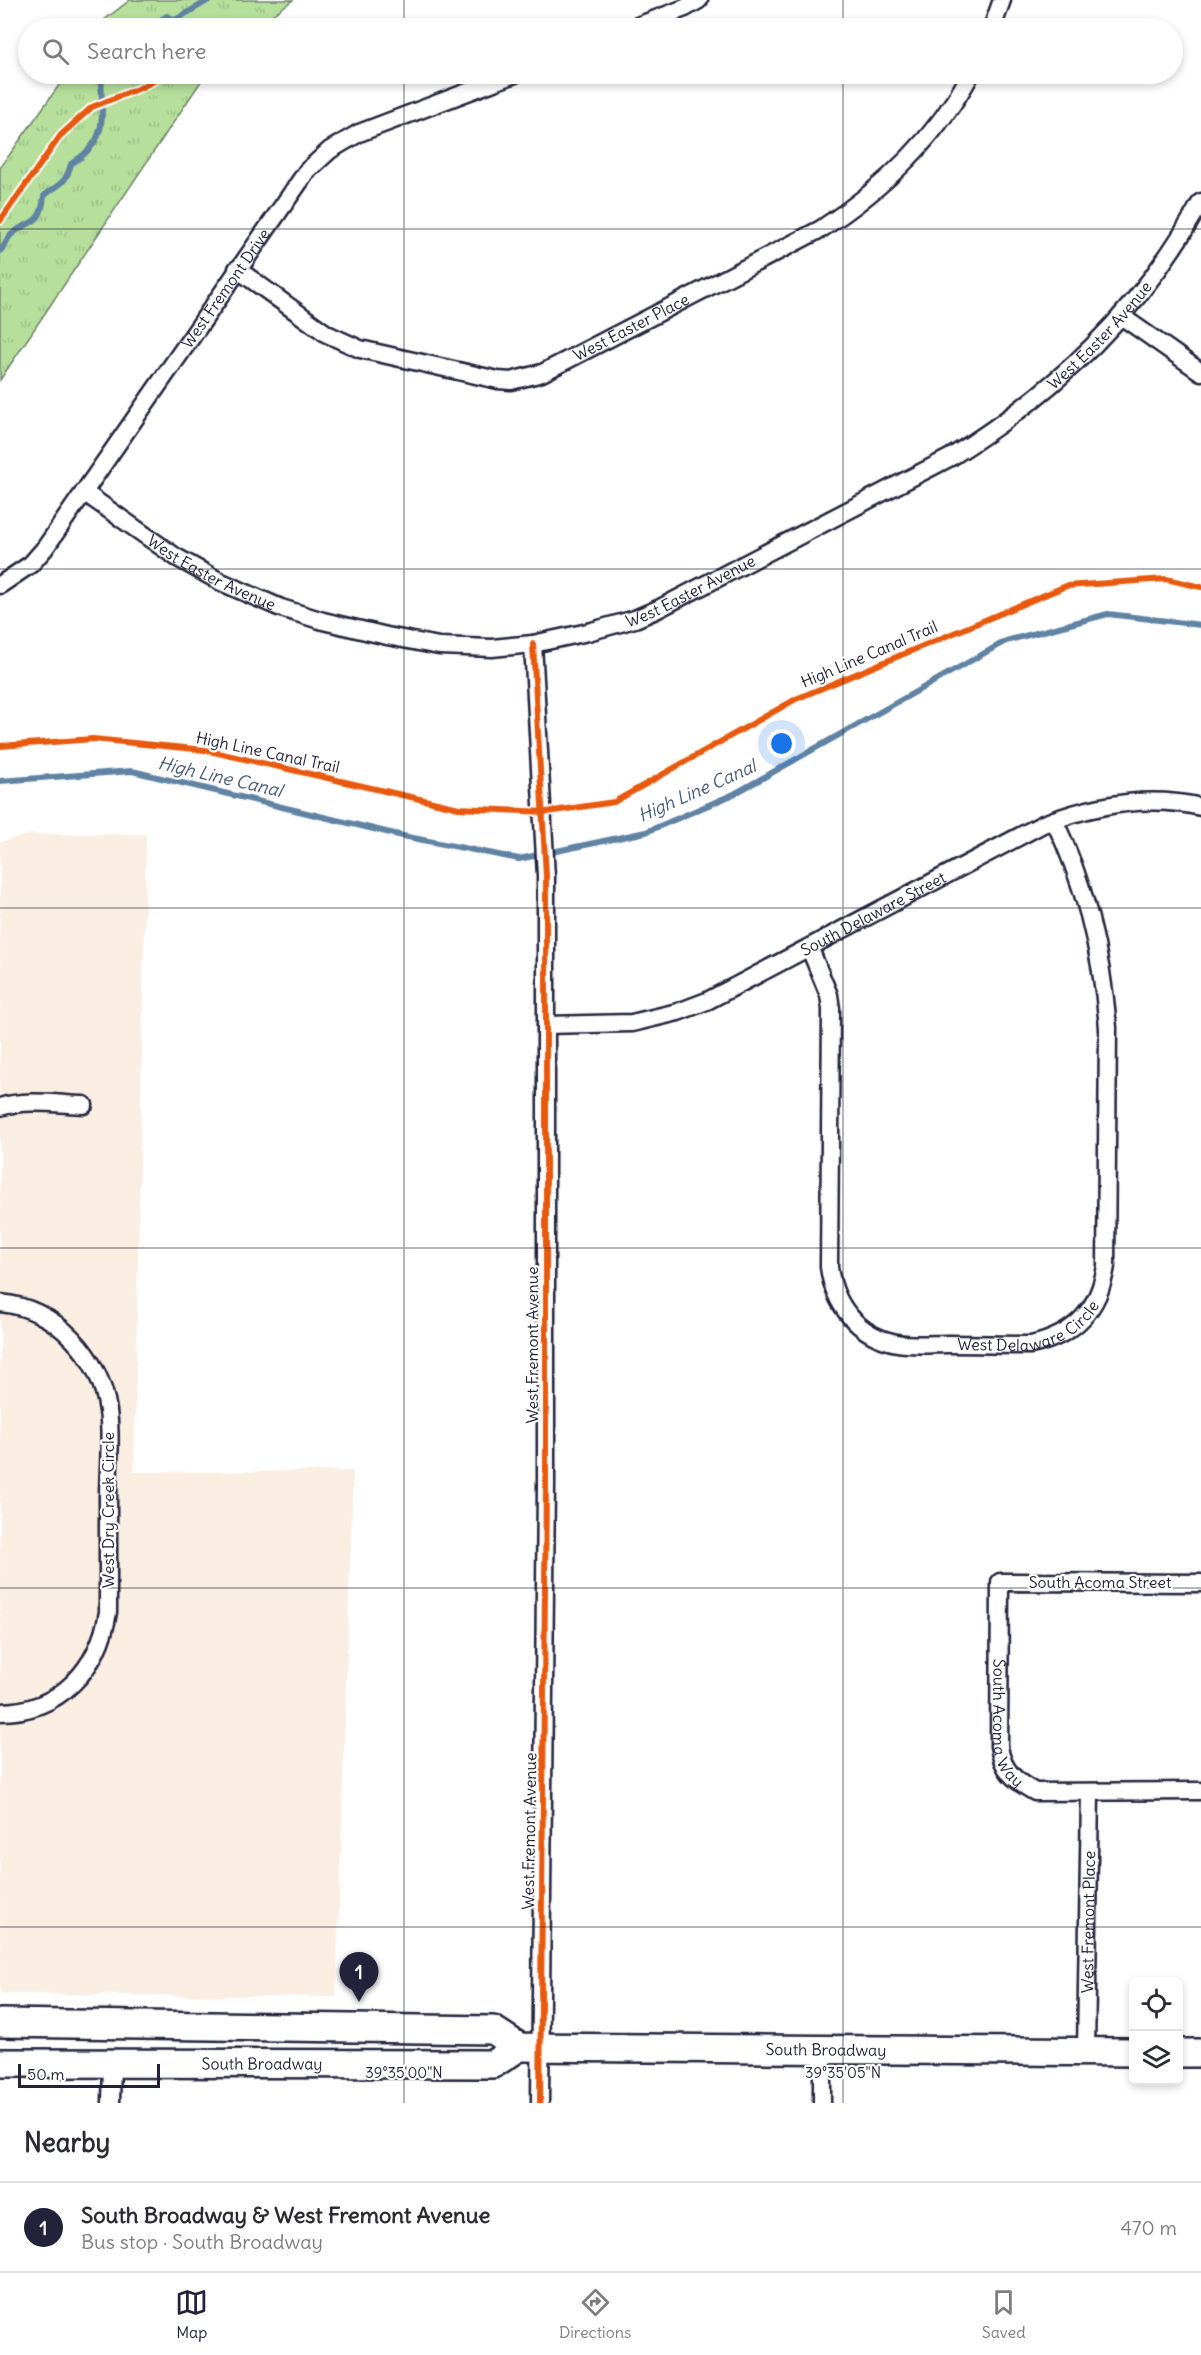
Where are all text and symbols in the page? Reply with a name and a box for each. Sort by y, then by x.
search box [18,18,1183,84]
icon: search [39,35,72,68]
text: Search here [87,37,206,65]
street label: West Fremont Drive [177,224,274,352]
street label: West Easter Avenue [1043,277,1156,393]
street label: West Easter Place [570,289,692,365]
street label: West Easter Avenue [144,530,279,614]
street label: West Easter Avenue [623,550,759,631]
street label: High Line Canal Trail [798,616,940,692]
street label: High Line Canal Trail [194,727,342,777]
your location [767,729,796,758]
water label: High Line Canal [156,752,284,802]
water label: High Line Canal [634,753,762,827]
street label: South Delaware Street [797,867,950,960]
street label: West Fremont Avenue [522,1266,542,1424]
street label: West Delaware Circle [957,1297,1103,1355]
street label: West Dry Creek Circle [98,1432,118,1588]
street label: South Acoma Street [1029,1572,1172,1592]
street label: South Acoma Way [989,1659,1028,1791]
street label: West Fremont Avenue [518,1752,540,1910]
street label: West Fremont Place [1077,1851,1099,1993]
pin: 1 [340,1952,378,2002]
map controls [1129,1977,1183,2085]
button: locate [1129,1977,1183,2031]
button: layers [1129,2031,1183,2085]
street label: South Broadway [765,2039,886,2060]
street label: South Broadway [202,2053,322,2074]
scale bar [18,2061,160,2088]
text: 39°35'00"N [365,2063,443,2082]
text: 39°35'05"N [805,2063,881,2082]
text: 50 m [27,2064,65,2084]
text: Nearby [24,2126,110,2159]
text: South Broadway & West Fremont Avenue [81,2201,490,2229]
text: 1 [40,2215,47,2240]
text: 470 m [1120,2215,1177,2240]
text: Bus stop · South Broadway [81,2229,323,2254]
tab: Map [175,2286,208,2342]
tab: Directions [559,2286,631,2342]
tab: Saved [982,2286,1026,2342]

